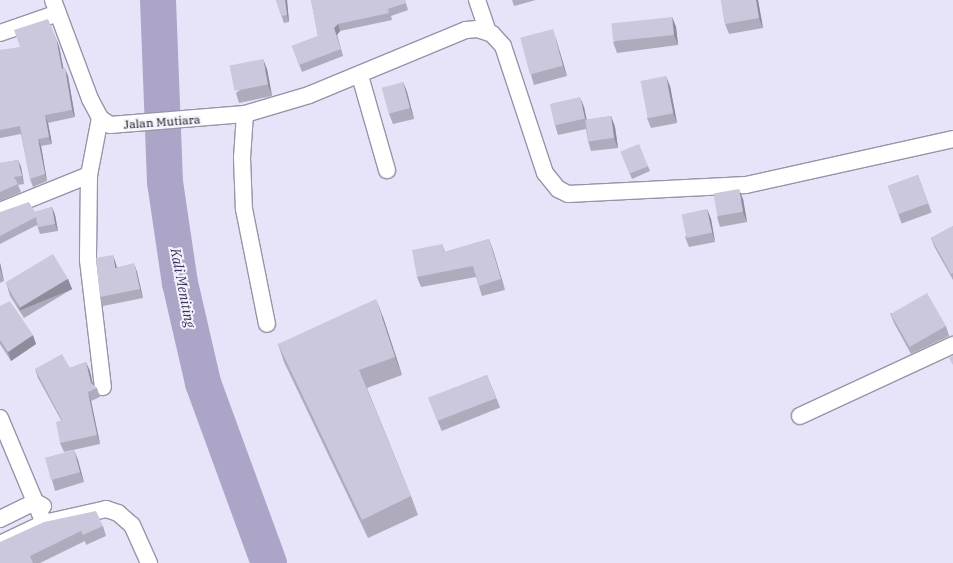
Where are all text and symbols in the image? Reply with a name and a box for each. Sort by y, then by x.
street label: Jalan Mutiara [123,112,201,132]
water label: Kali Meniting [167,247,199,329]

